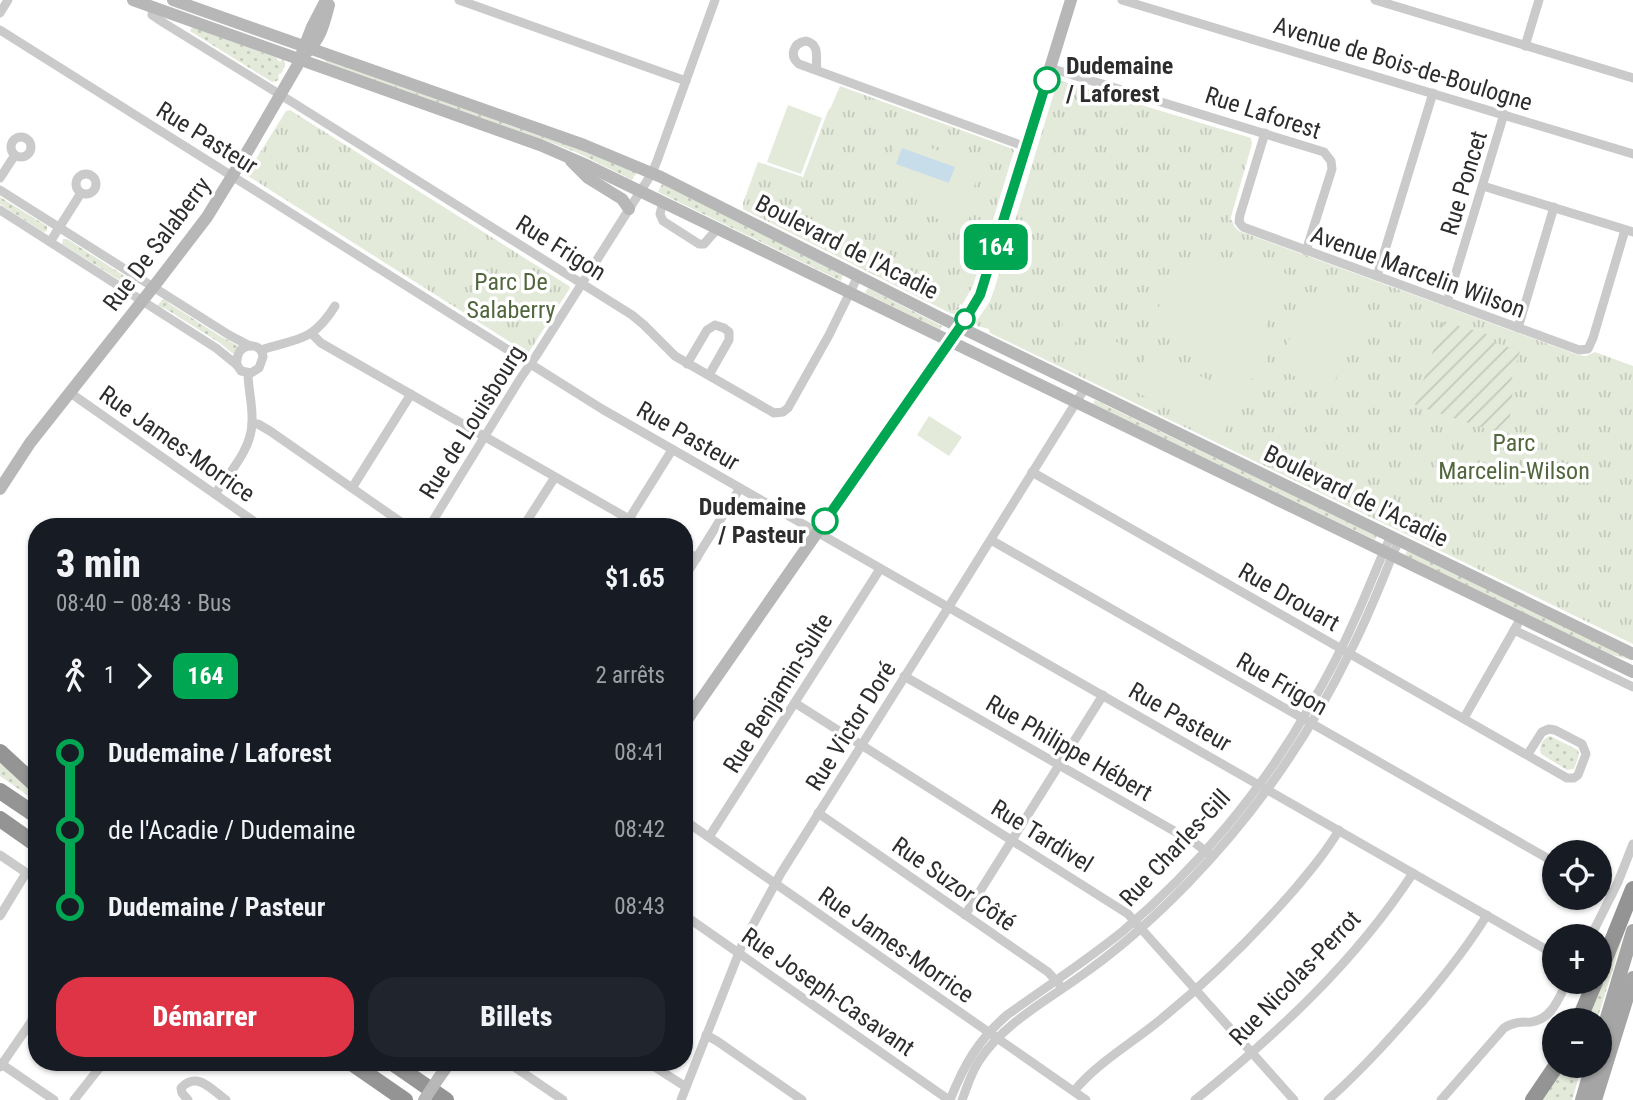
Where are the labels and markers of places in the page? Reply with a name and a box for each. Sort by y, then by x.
place label: Dudemaine / Laforest [1065,52,1173,108]
marker: Dudemaine / Laforest [1034,67,1060,93]
unlabelled marker [955,309,975,329]
place label: Dudemaine / Pasteur [699,493,806,549]
marker: Dudemaine / Pasteur [812,508,838,534]

